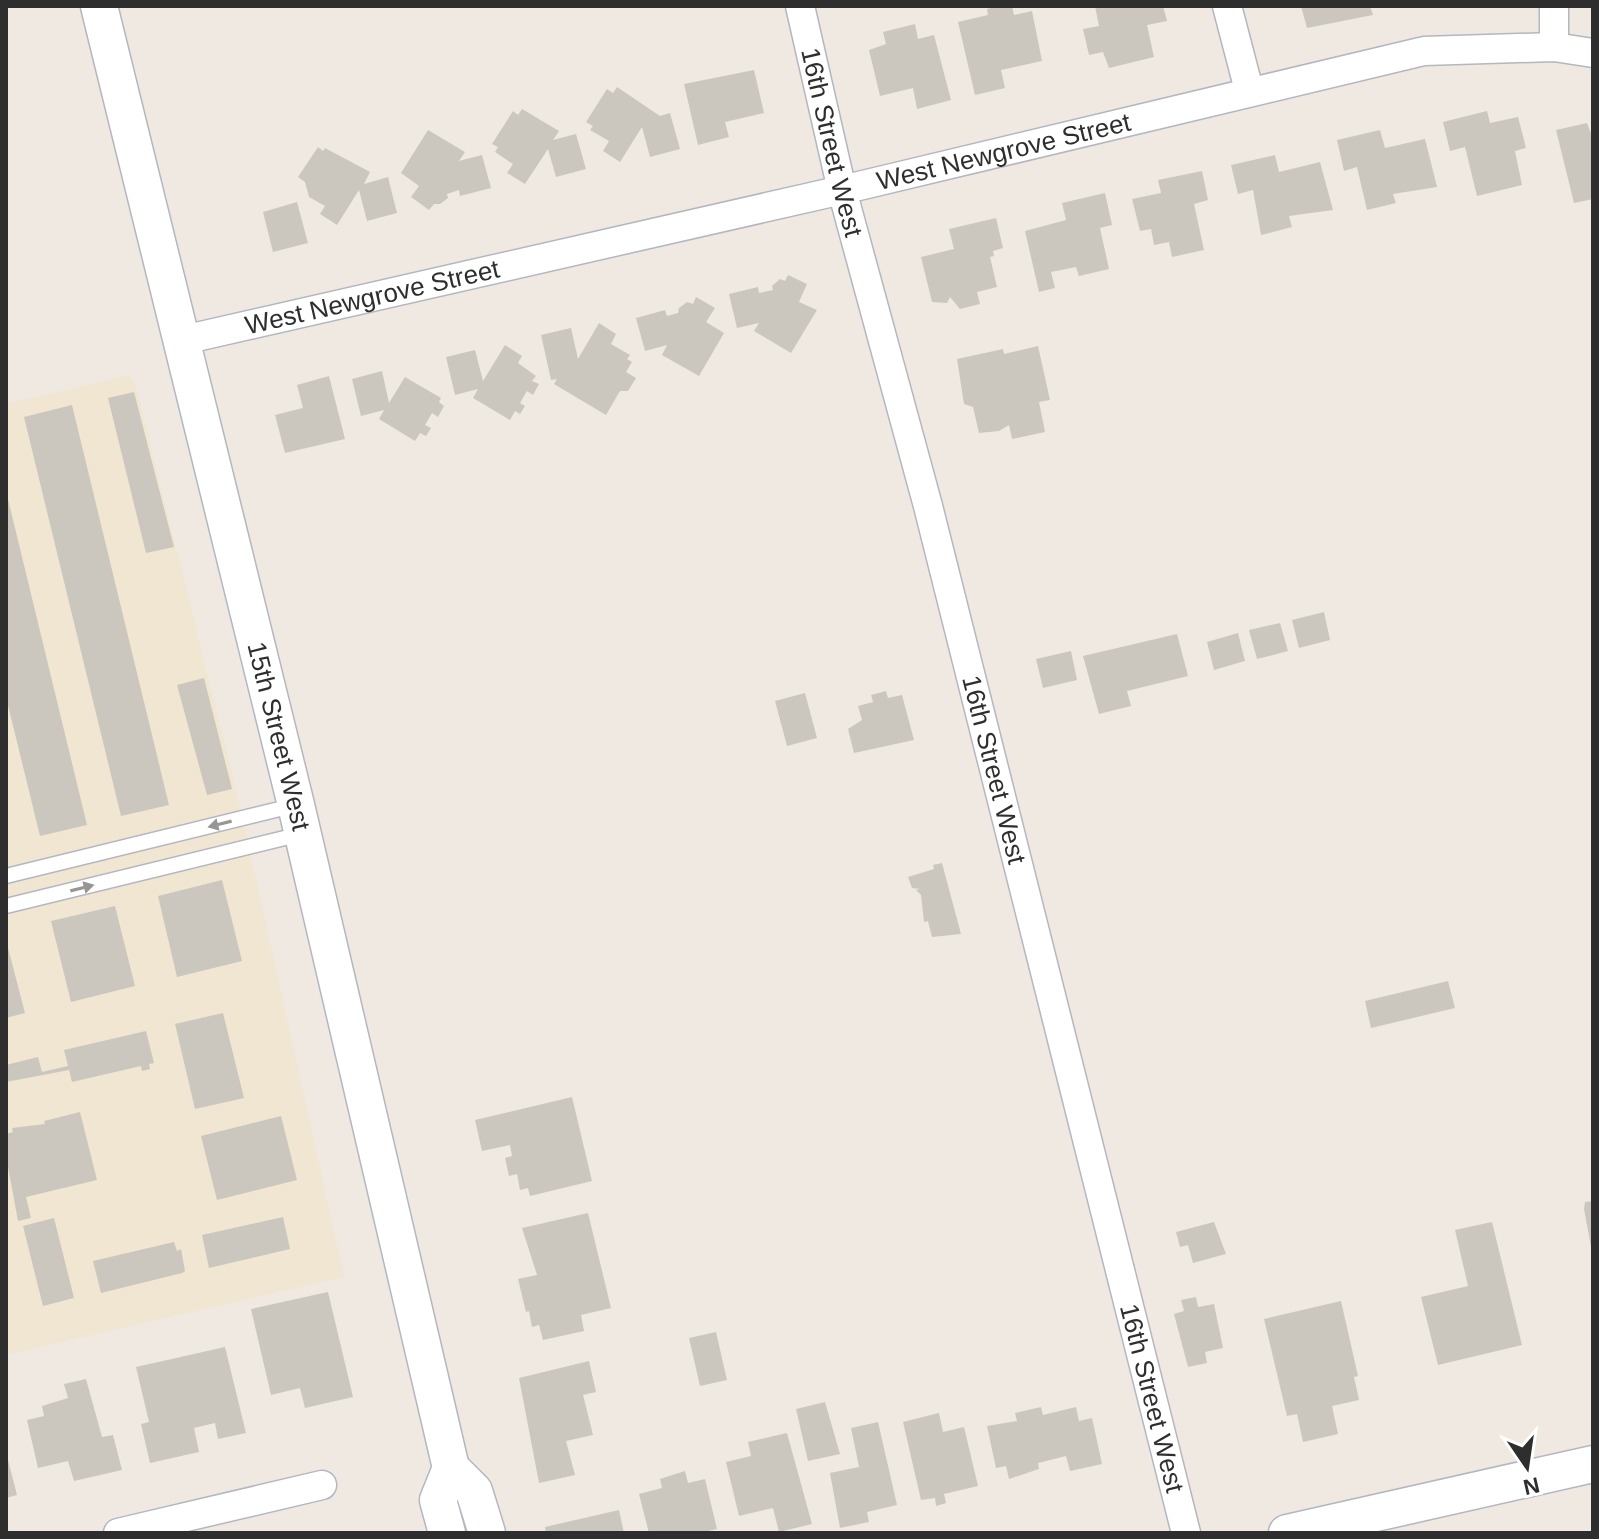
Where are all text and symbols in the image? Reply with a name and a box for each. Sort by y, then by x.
street label: 16th Street West [795,45,869,241]
street label: West Newgrove Street [874,106,1134,196]
street label: West Newgrove Street [242,253,503,340]
street label: 15th Street West [241,639,317,834]
street label: 16th Street West [956,672,1033,868]
one-way arrow [208,818,233,830]
one-way arrow [69,881,94,894]
street label: 16th Street West [1114,1301,1190,1496]
north arrow [1487,1427,1567,1507]
text: N [1521,1472,1542,1500]

